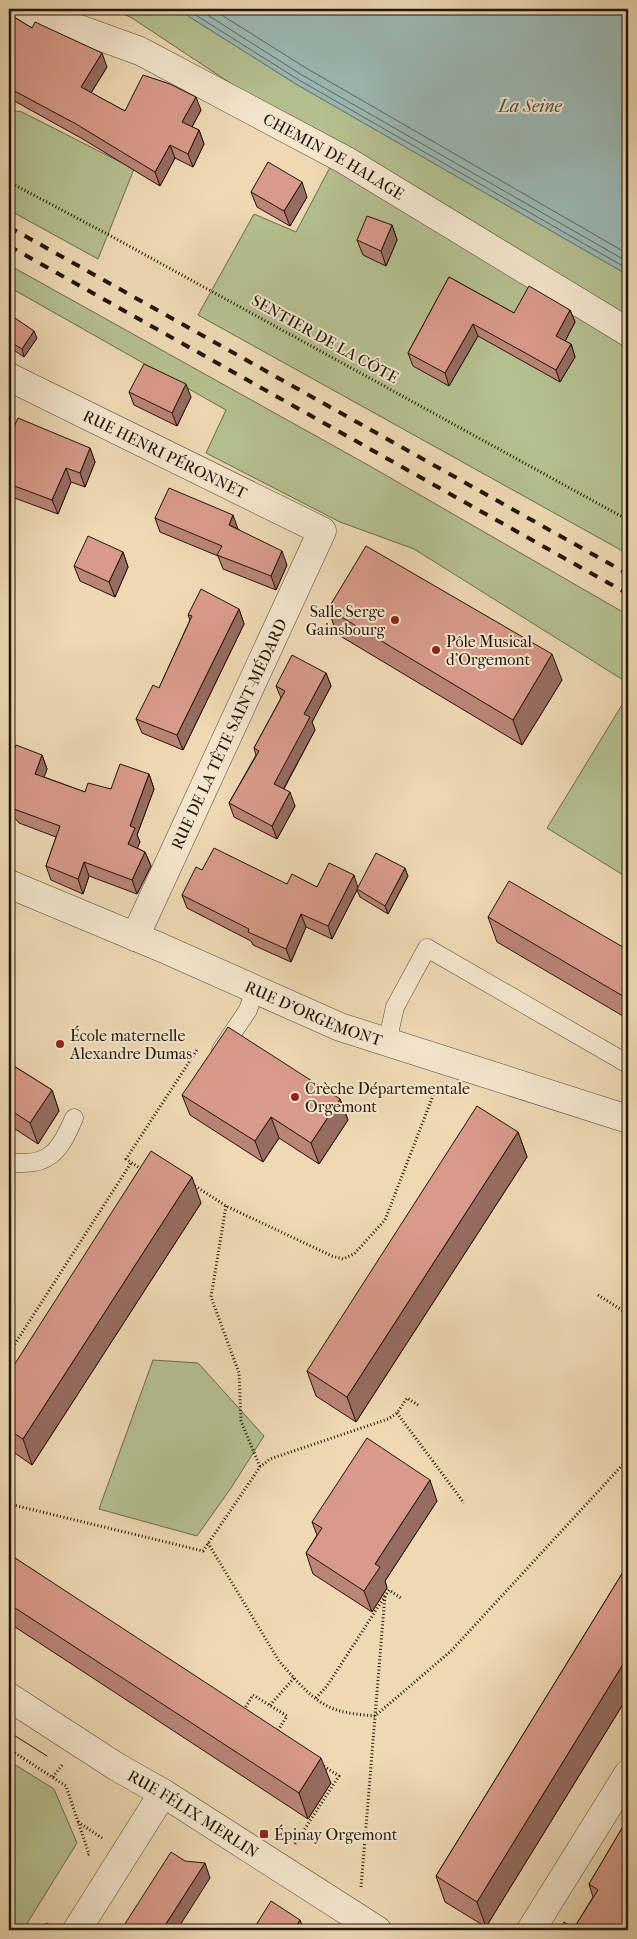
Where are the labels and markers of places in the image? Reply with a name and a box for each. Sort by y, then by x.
place label: Salle Serge Gainsbourg [306,602,385,639]
marker: Salle Serge Gainsbourg [389,614,401,626]
place label: Pôle Musical d'Orgemont [446,632,533,669]
marker: Pôle Musical d'Orgemont [430,644,442,656]
place label: École maternelle Alexandre Dumas [69,1025,192,1063]
marker: École maternelle Alexandre Dumas [54,1038,66,1050]
place label: Crèche Départementale Orgemont [305,1079,470,1116]
marker: Crèche Départementale Orgemont [289,1091,301,1103]
place label: Épinay Orgemont [274,1824,398,1844]
marker: Épinay Orgemont [258,1828,270,1840]

